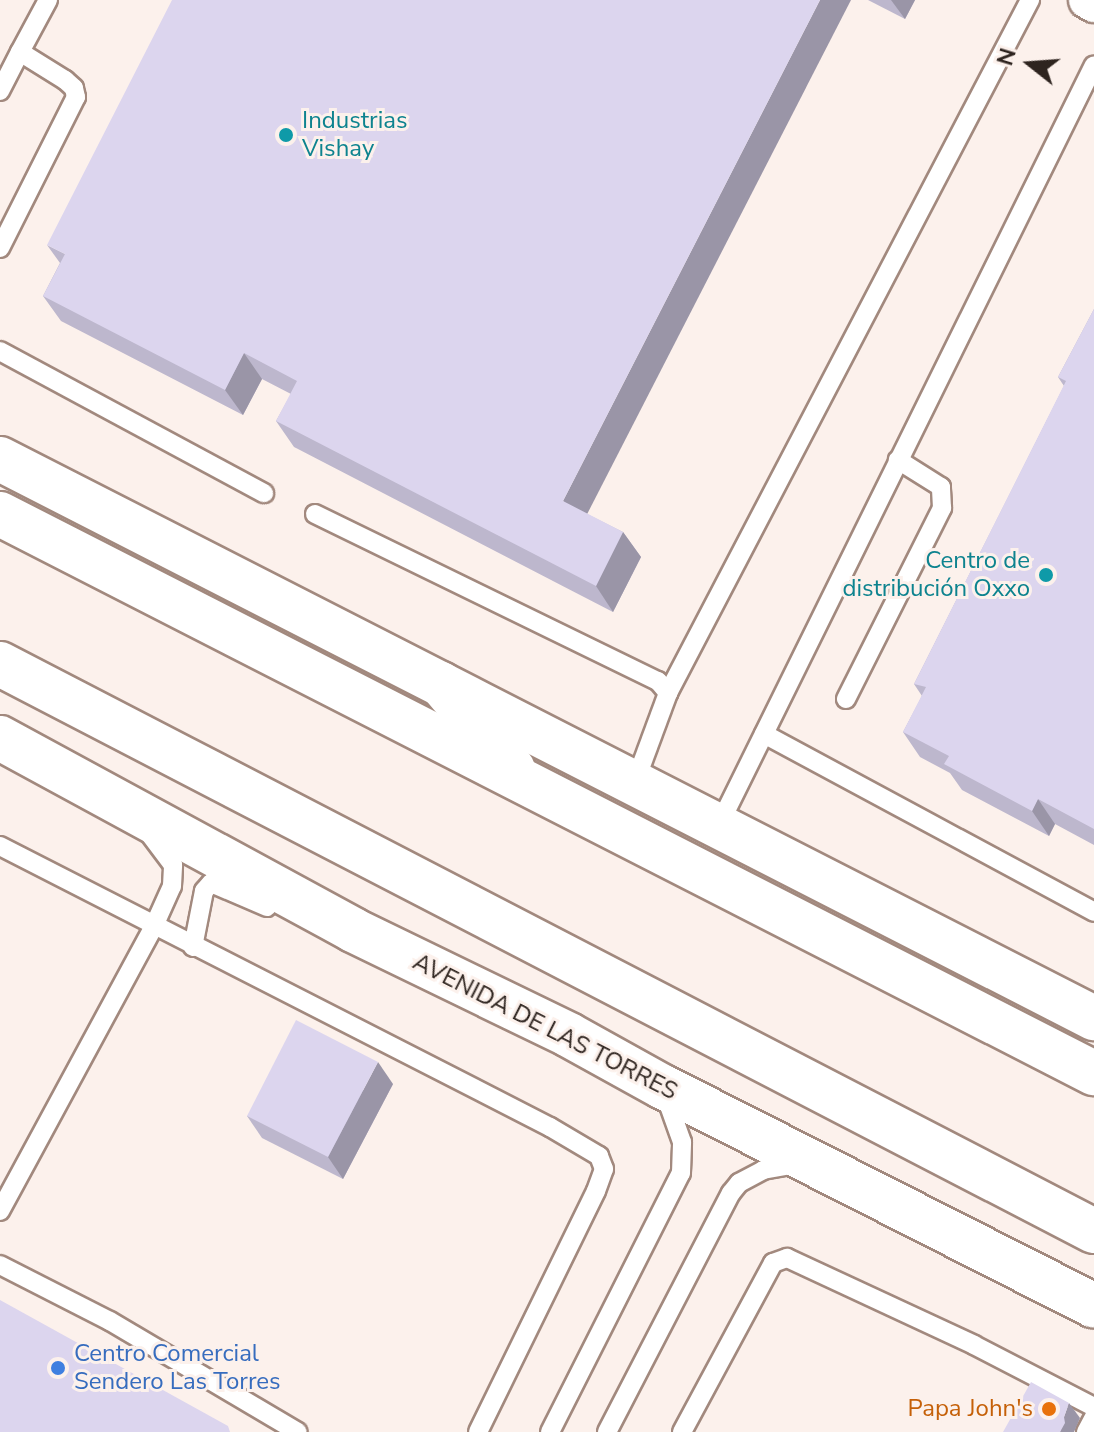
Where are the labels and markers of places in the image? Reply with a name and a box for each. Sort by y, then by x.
place label: Industrias Vishay [302,107,407,163]
marker: Industrias Vishay [277,126,295,144]
place label: Centro de distribución Oxxo [842,547,1030,603]
marker: Centro de distribución Oxxo [1037,566,1055,584]
place label: Centro Comercial Sendero Las Torres [74,1340,281,1396]
marker: Centro Comercial Sendero Las Torres [49,1359,67,1377]
place label: Papa John's [908,1395,1033,1423]
marker: Papa John's [1040,1400,1058,1418]

